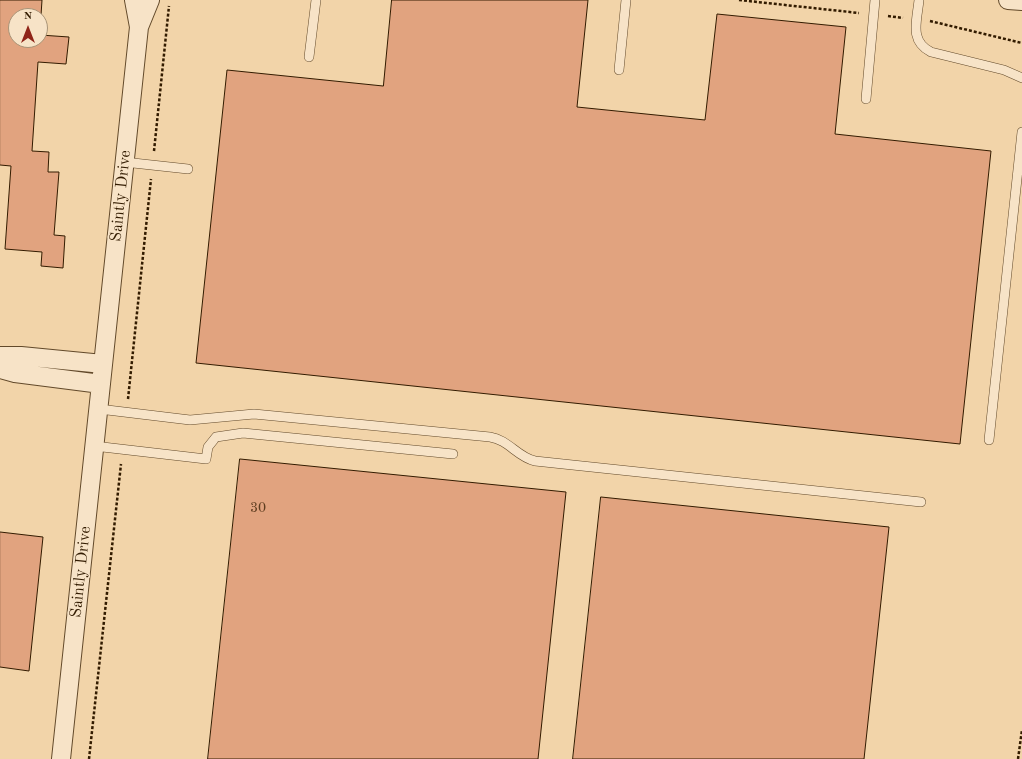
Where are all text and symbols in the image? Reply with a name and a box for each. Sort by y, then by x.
north arrow [8,8,48,48]
text: N [24,11,32,22]
street label: Saintly Drive [107,149,135,243]
house number: 30 [250,500,266,516]
street label: Saintly Drive [67,525,95,619]

